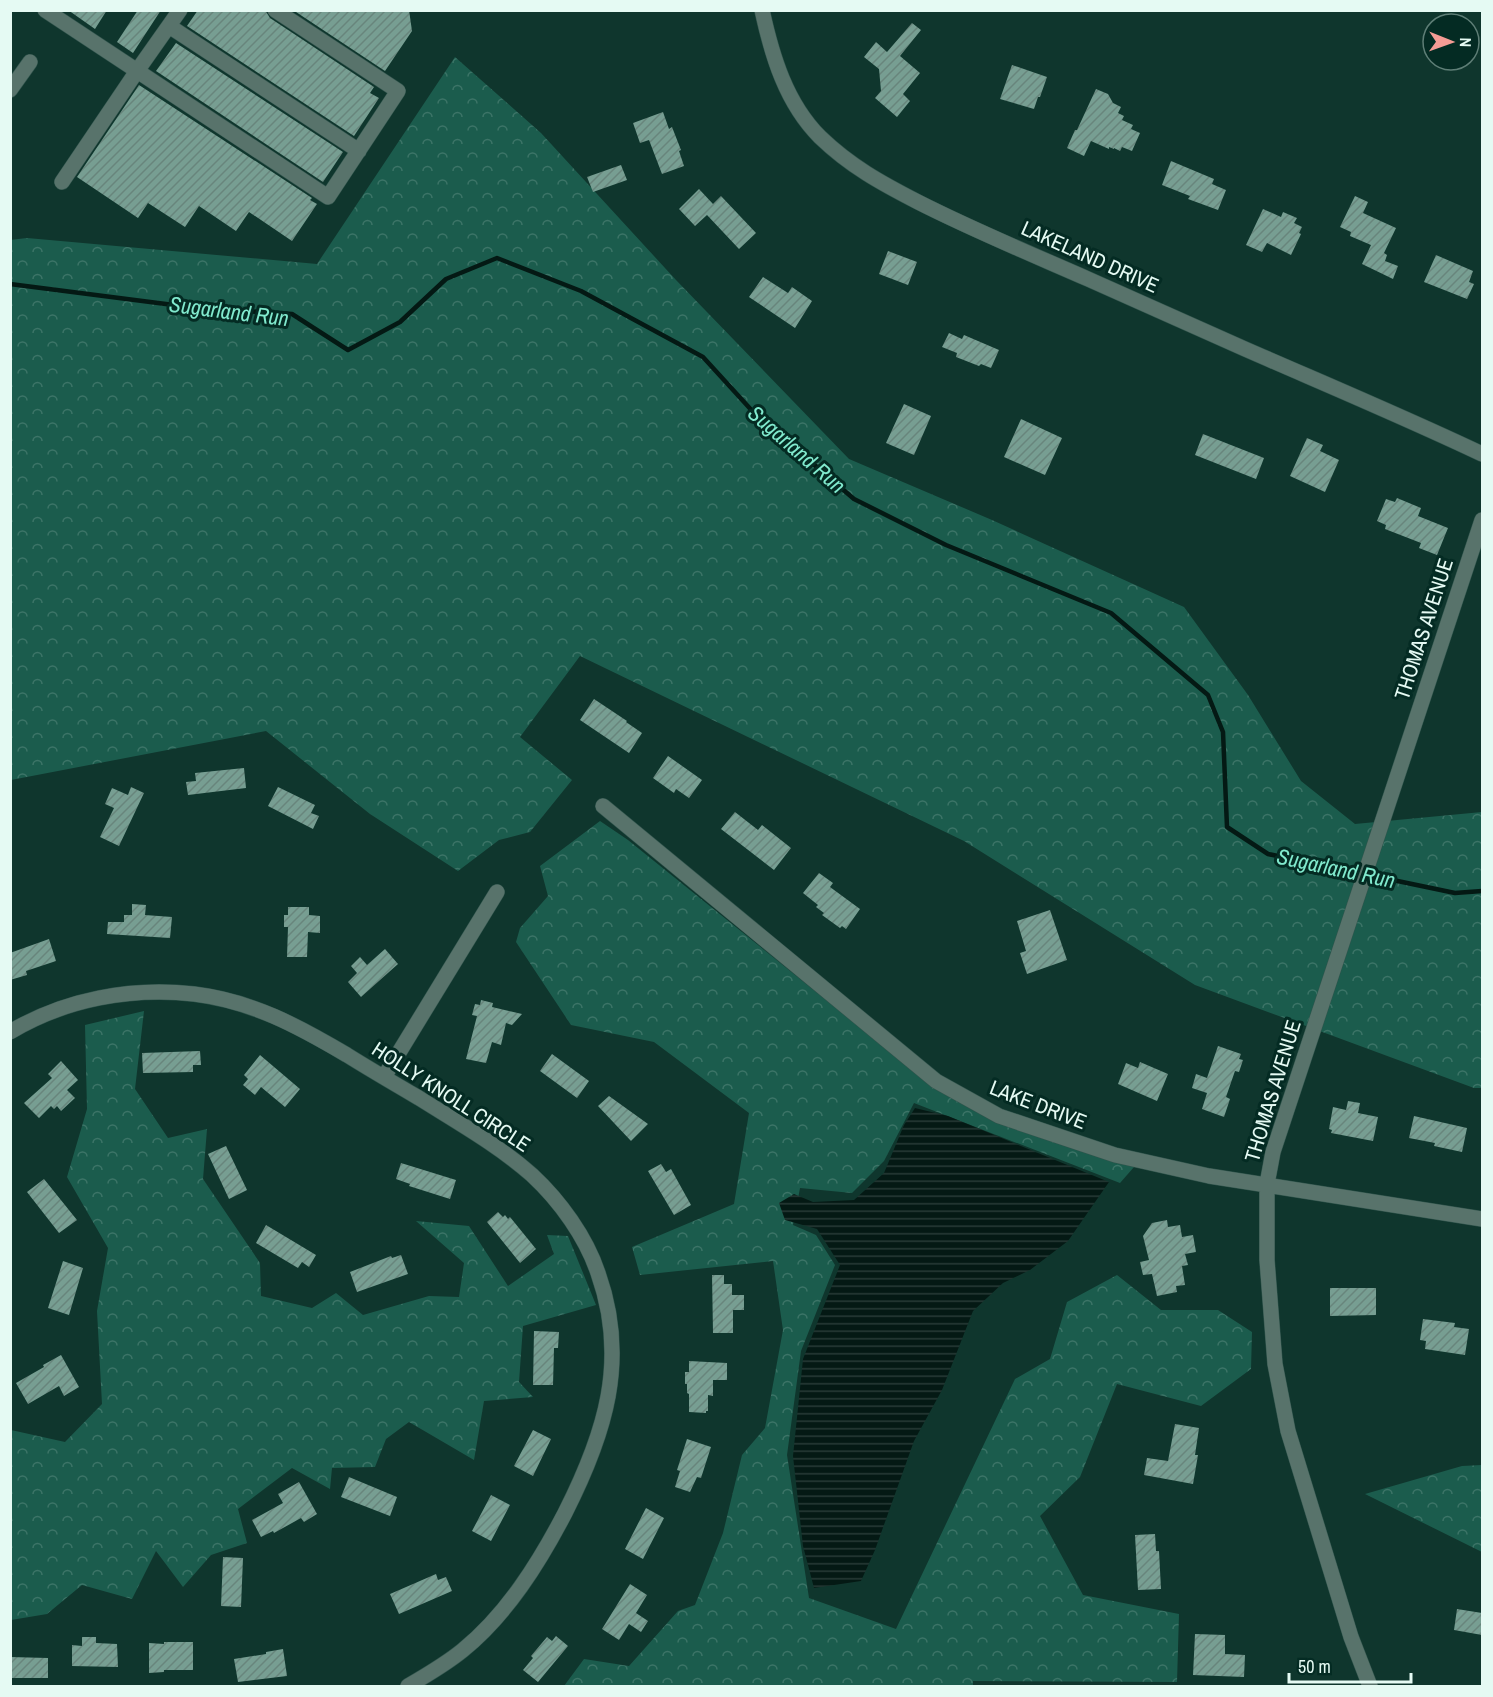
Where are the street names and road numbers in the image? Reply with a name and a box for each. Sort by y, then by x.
street label: LAKELAND DRIVE [1017,213,1163,300]
street label: THOMAS AVENUE [1387,554,1460,703]
street label: THOMAS AVENUE [1237,1016,1308,1165]
street label: HOLLY KNOLL CIRCLE [366,1034,536,1159]
street label: LAKE DRIVE [986,1073,1091,1136]

